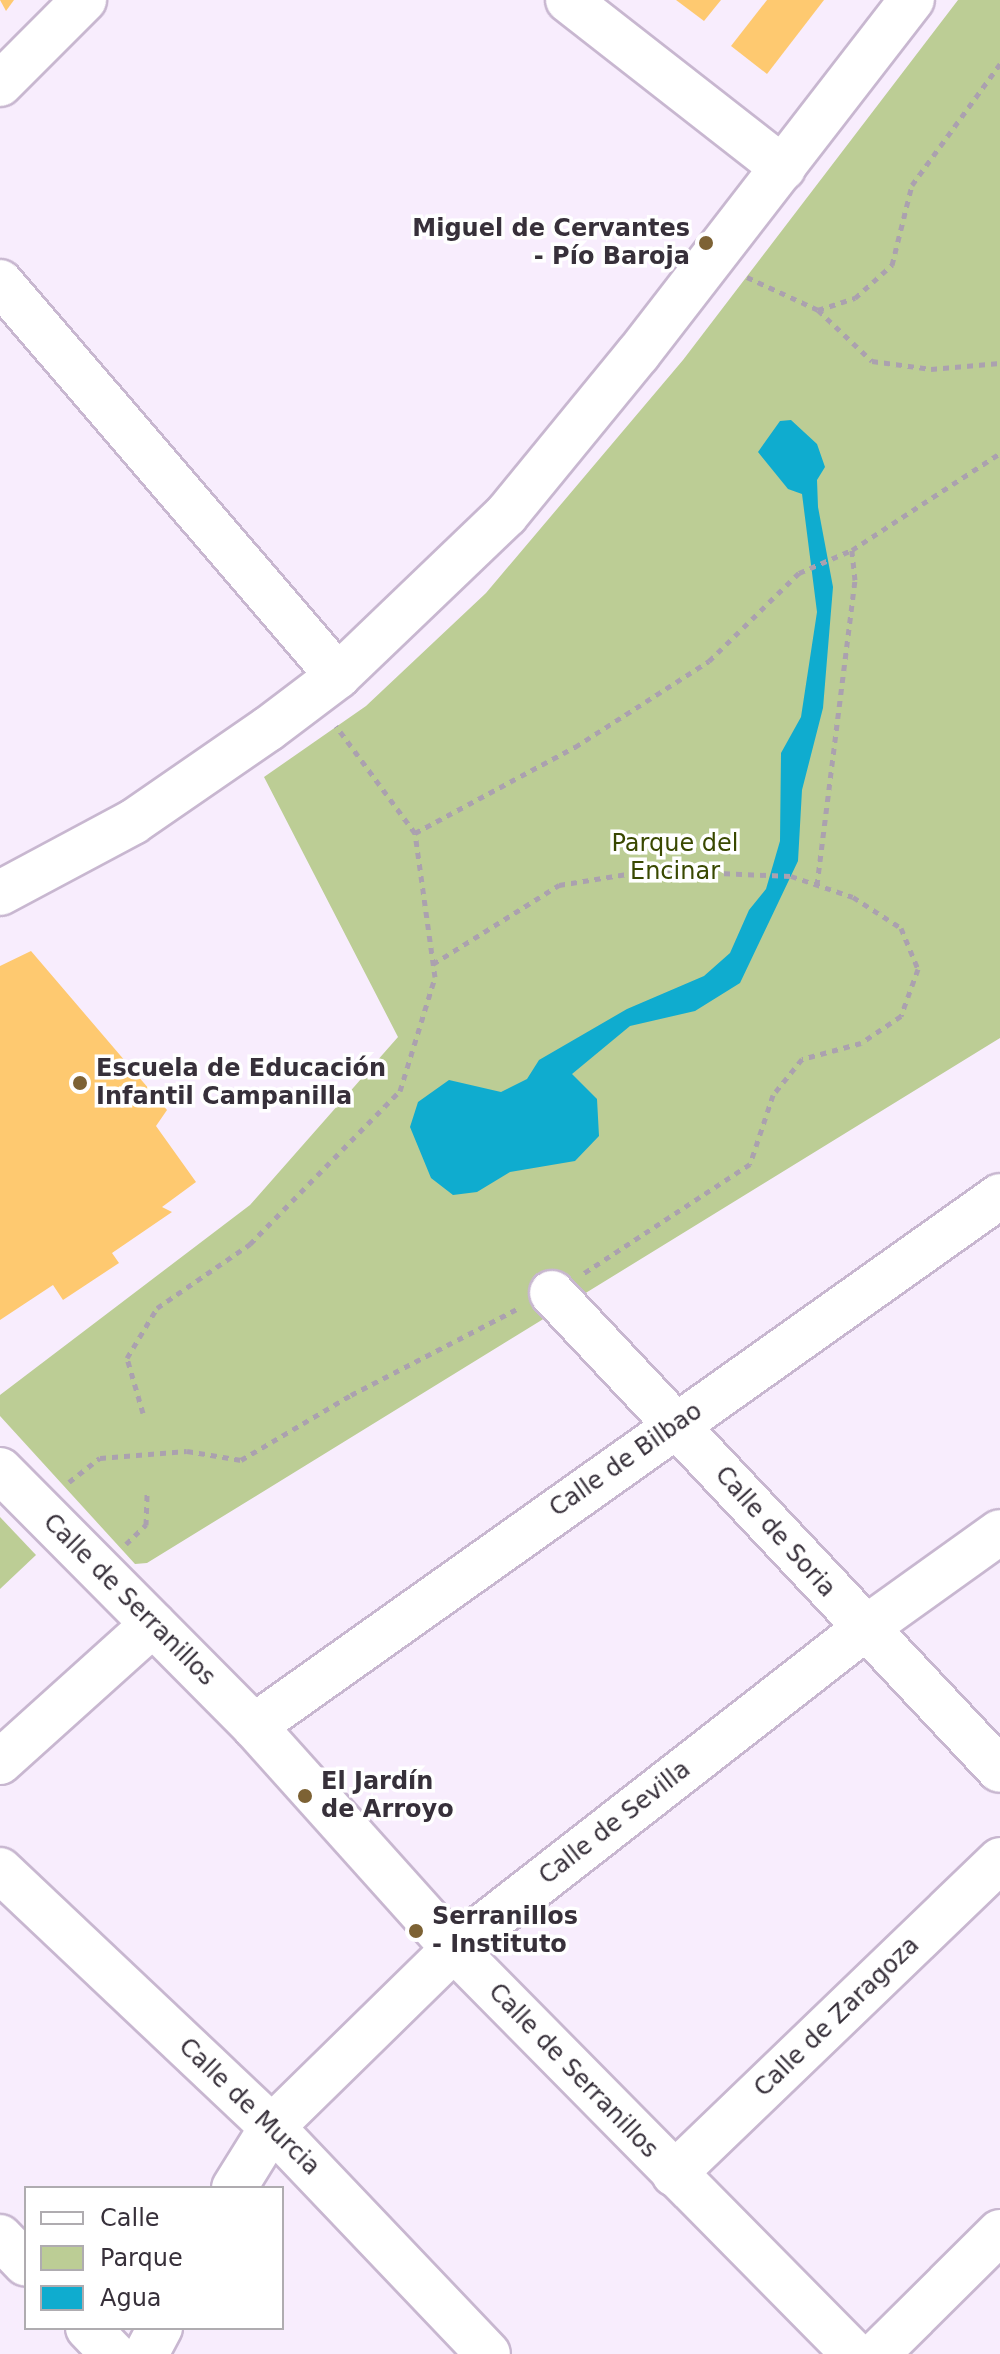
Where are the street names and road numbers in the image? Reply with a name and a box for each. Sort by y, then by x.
street label: Calle de Bilbao [544,1397,708,1523]
street label: Calle de Soria [709,1461,841,1603]
street label: Calle de Serranillos [37,1508,221,1692]
street label: Calle de Sevilla [534,1755,696,1891]
street label: Calle de Zaragoza [749,1931,925,2103]
street label: Calle de Serranillos [482,1978,664,2164]
street label: Calle de Murcia [173,2033,325,2181]

